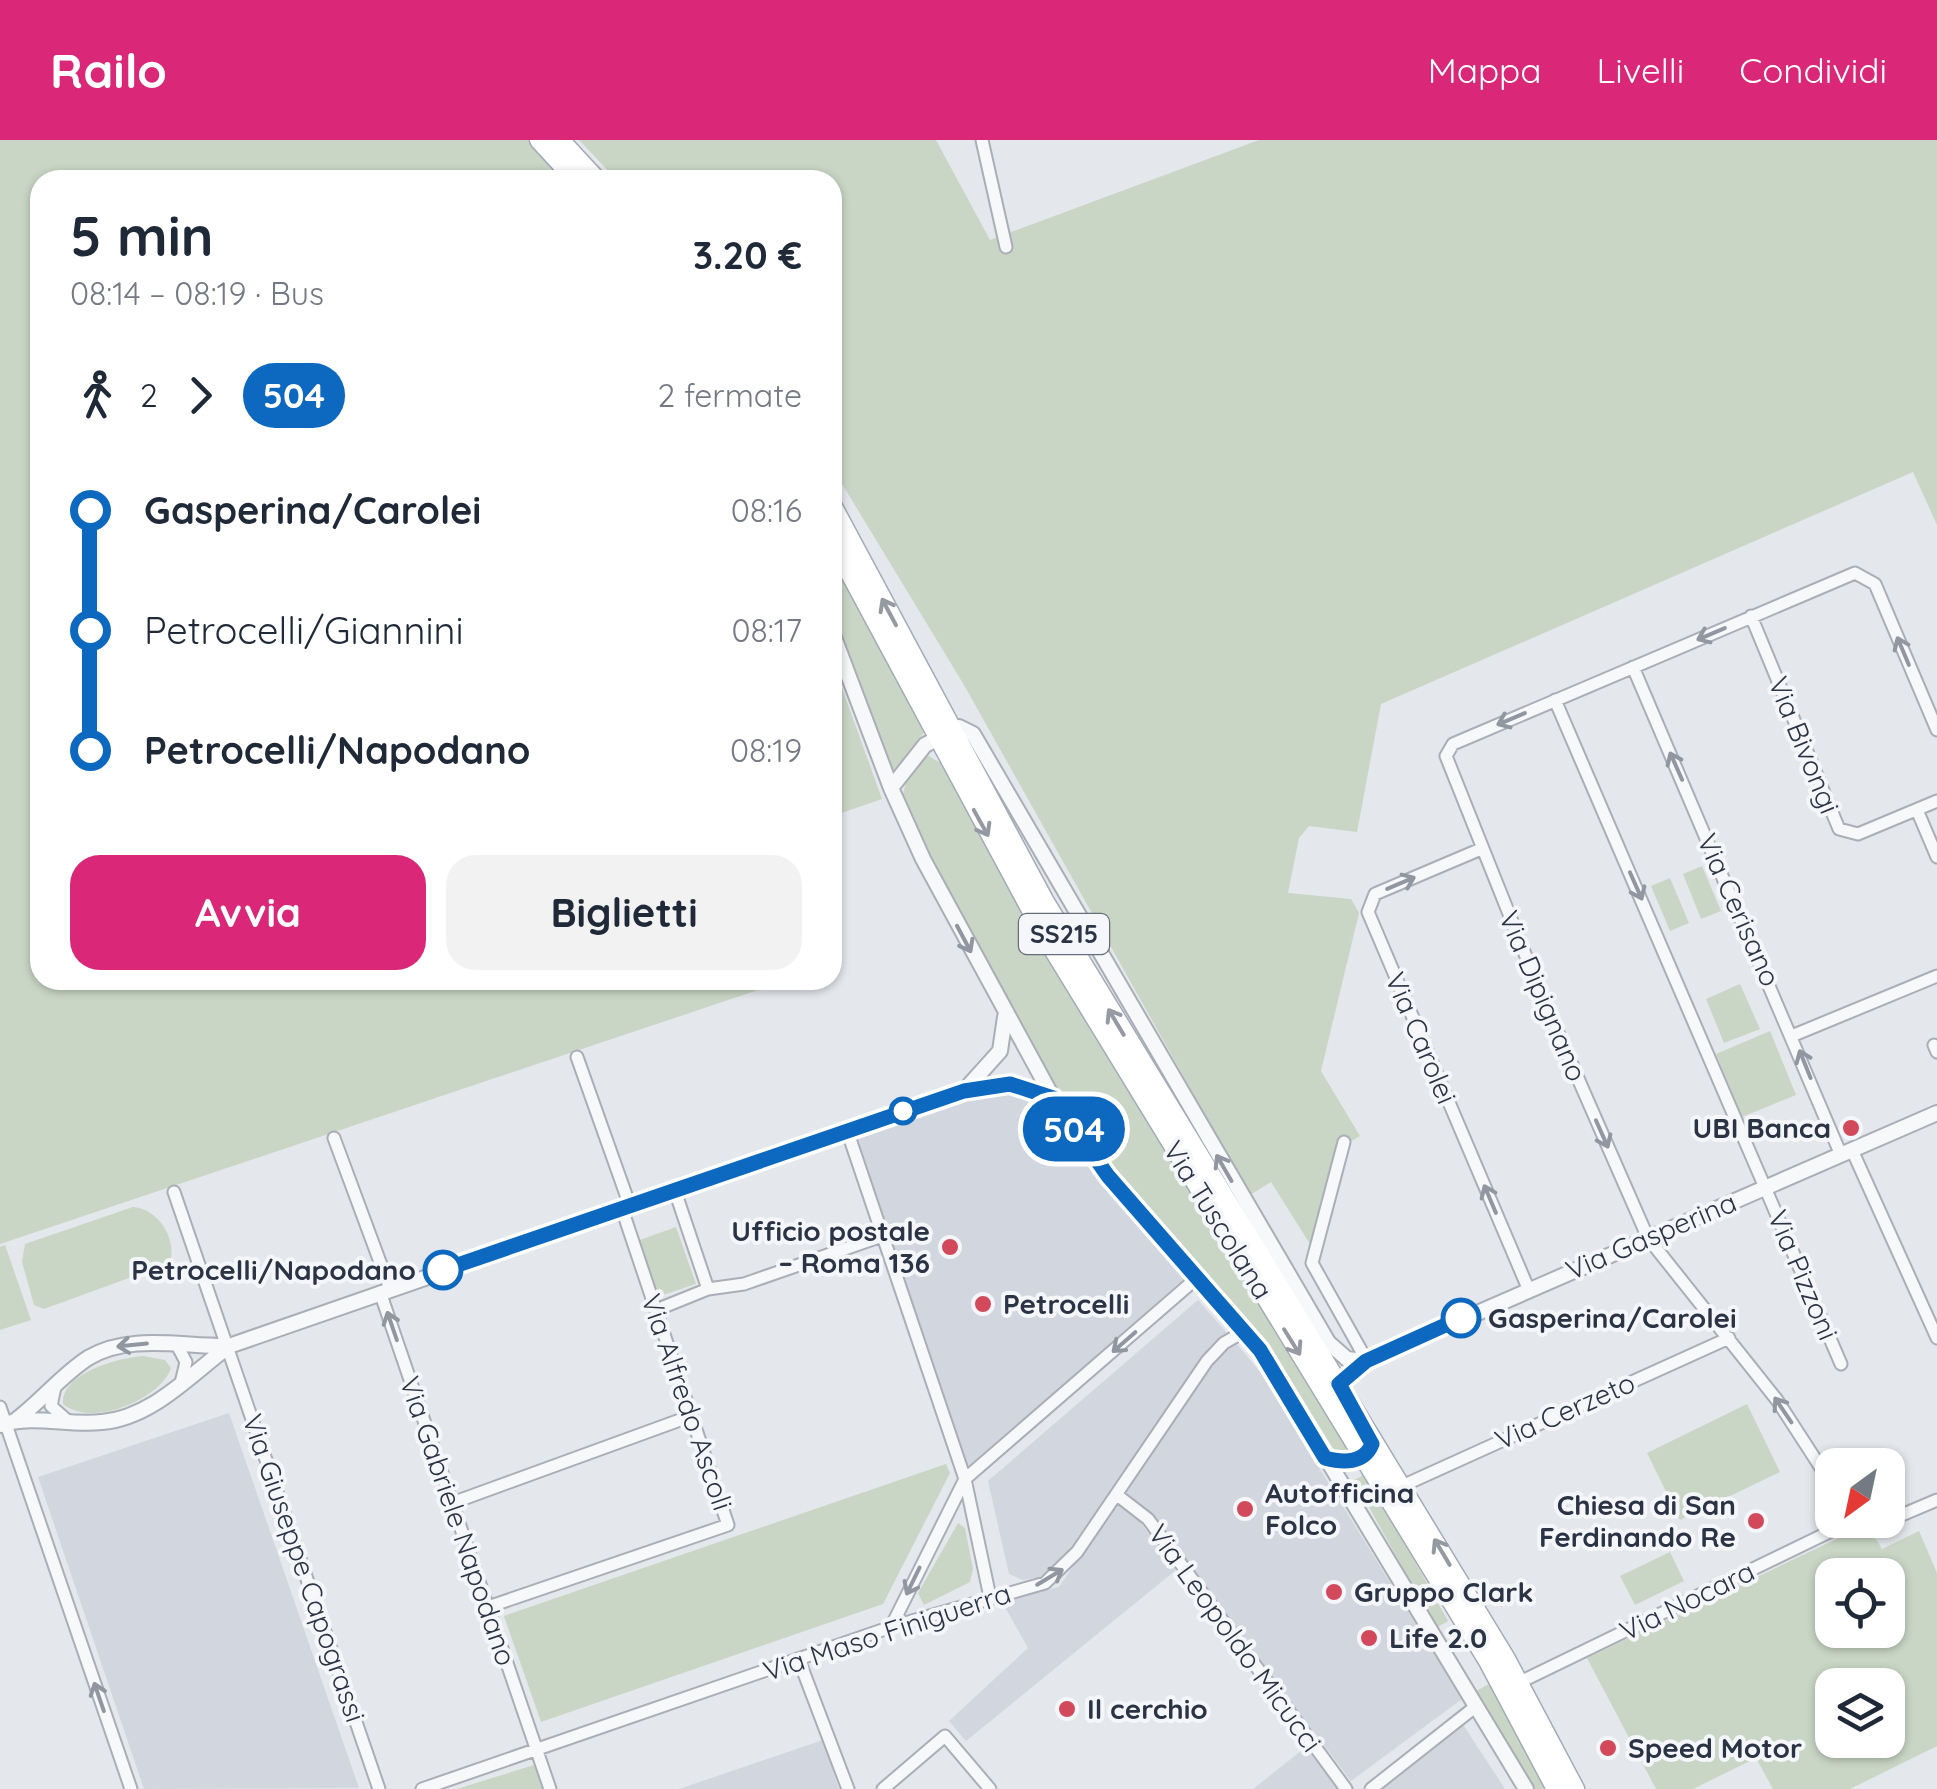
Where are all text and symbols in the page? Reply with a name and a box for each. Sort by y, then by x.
text: Railo [50,40,167,100]
text: Mappa [1428,48,1542,92]
text: Livelli [1597,48,1684,92]
text: Condividi [1739,48,1887,92]
text: 5 min [70,201,214,270]
text: 3.20 € [693,231,802,279]
text: 08:14 – 08:19 · Bus [70,273,324,313]
icon: walk [70,368,125,423]
icon: forward [173,368,228,423]
text: 504 [263,373,325,417]
text: 2 [140,375,158,415]
text: 2 fermate [657,375,802,415]
text: Gasperina/Carolei [144,486,481,534]
text: 08:16 [731,490,802,530]
one-way arrow [879,598,898,628]
text: Petrocelli/Giannini [144,606,464,654]
text: 08:17 [731,610,802,650]
one-way arrow [1696,626,1727,644]
one-way arrow [1893,636,1911,667]
street label: Via Bivongi [1761,671,1848,818]
one-way arrow [1497,711,1527,729]
text: Petrocelli/Napodano [144,726,531,774]
text: 08:19 [730,730,802,770]
one-way arrow [1666,751,1684,782]
one-way arrow [972,808,992,838]
street label: Via Cerisano [1690,828,1789,992]
button: Avvia [70,855,426,970]
button: Biglietti [446,855,802,970]
one-way arrow [1628,870,1646,901]
one-way arrow [1385,873,1415,891]
street label: Via Dipignano [1492,905,1595,1086]
road number: SS215 [1019,914,1109,954]
one-way arrow [954,924,974,954]
street label: Via Carolei [1378,967,1465,1109]
one-way arrow [1106,1008,1127,1037]
one-way arrow [1795,1049,1813,1080]
line badge: 504 [1016,1096,1132,1162]
unlabelled marker [890,1098,916,1124]
text: 504 [1043,1107,1105,1151]
place label: UBI Banca [1693,1110,1831,1145]
marker: UBI Banca [1840,1117,1862,1139]
one-way arrow [1594,1118,1612,1149]
street label: Via Tuscolana [1156,1134,1281,1305]
one-way arrow [1214,1155,1234,1183]
one-way arrow [1480,1184,1498,1214]
street label: Via Gasperina [1560,1184,1741,1287]
street label: Via Pizzoni [1760,1205,1846,1345]
place label: Ufficio postale – Roma 136 [731,1213,930,1280]
marker: Ufficio postale – Roma 136 [939,1236,961,1258]
marker: Petrocelli/Napodano [424,1251,462,1289]
place label: Petrocelli/Napodano [131,1252,416,1287]
place label: Petrocelli [1003,1286,1129,1321]
street label: Via Alfredo Ascoli [634,1289,741,1515]
marker: Petrocelli [972,1293,994,1315]
marker: Gasperina/Carolei [1442,1299,1480,1337]
place label: Gasperina/Carolei [1488,1300,1737,1335]
one-way arrow [381,1310,399,1342]
one-way arrow [1282,1327,1303,1356]
one-way arrow [1112,1330,1138,1352]
one-way arrow [116,1336,149,1355]
street label: Via Cerzeto [1489,1364,1640,1457]
street label: Via Gabriele Napodano [393,1372,524,1670]
one-way arrow [1772,1396,1793,1424]
street label: Via Giuseppe Capograssi [235,1409,374,1726]
north arrow [1815,1448,1905,1538]
map controls [1815,1448,1905,1758]
place label: Autofficina Folco [1265,1475,1414,1542]
place label: Chiesa di San Ferdinando Re [1539,1487,1736,1554]
marker: Autofficina Folco [1234,1498,1256,1520]
marker: Chiesa di San Ferdinando Re [1745,1510,1767,1532]
street label: Via Leopoldo Micucci [1141,1517,1330,1758]
one-way arrow [1431,1538,1452,1567]
street label: Via Nocara [1614,1553,1760,1648]
button: locate [1815,1558,1905,1648]
one-way arrow [903,1565,922,1595]
one-way arrow [1035,1567,1063,1587]
place label: Gruppo Clark [1354,1574,1533,1609]
street label: Via Maso Finiguerra [759,1575,1015,1688]
marker: Gruppo Clark [1323,1581,1345,1603]
place label: Life 2.0 [1389,1620,1487,1655]
marker: Life 2.0 [1358,1627,1380,1649]
button: layers [1815,1668,1905,1758]
one-way arrow [89,1682,107,1713]
place label: Il cerchio [1087,1691,1208,1726]
marker: Il cerchio [1056,1698,1078,1720]
place label: Speed Motor [1628,1730,1802,1765]
marker: Speed Motor [1597,1737,1619,1759]

